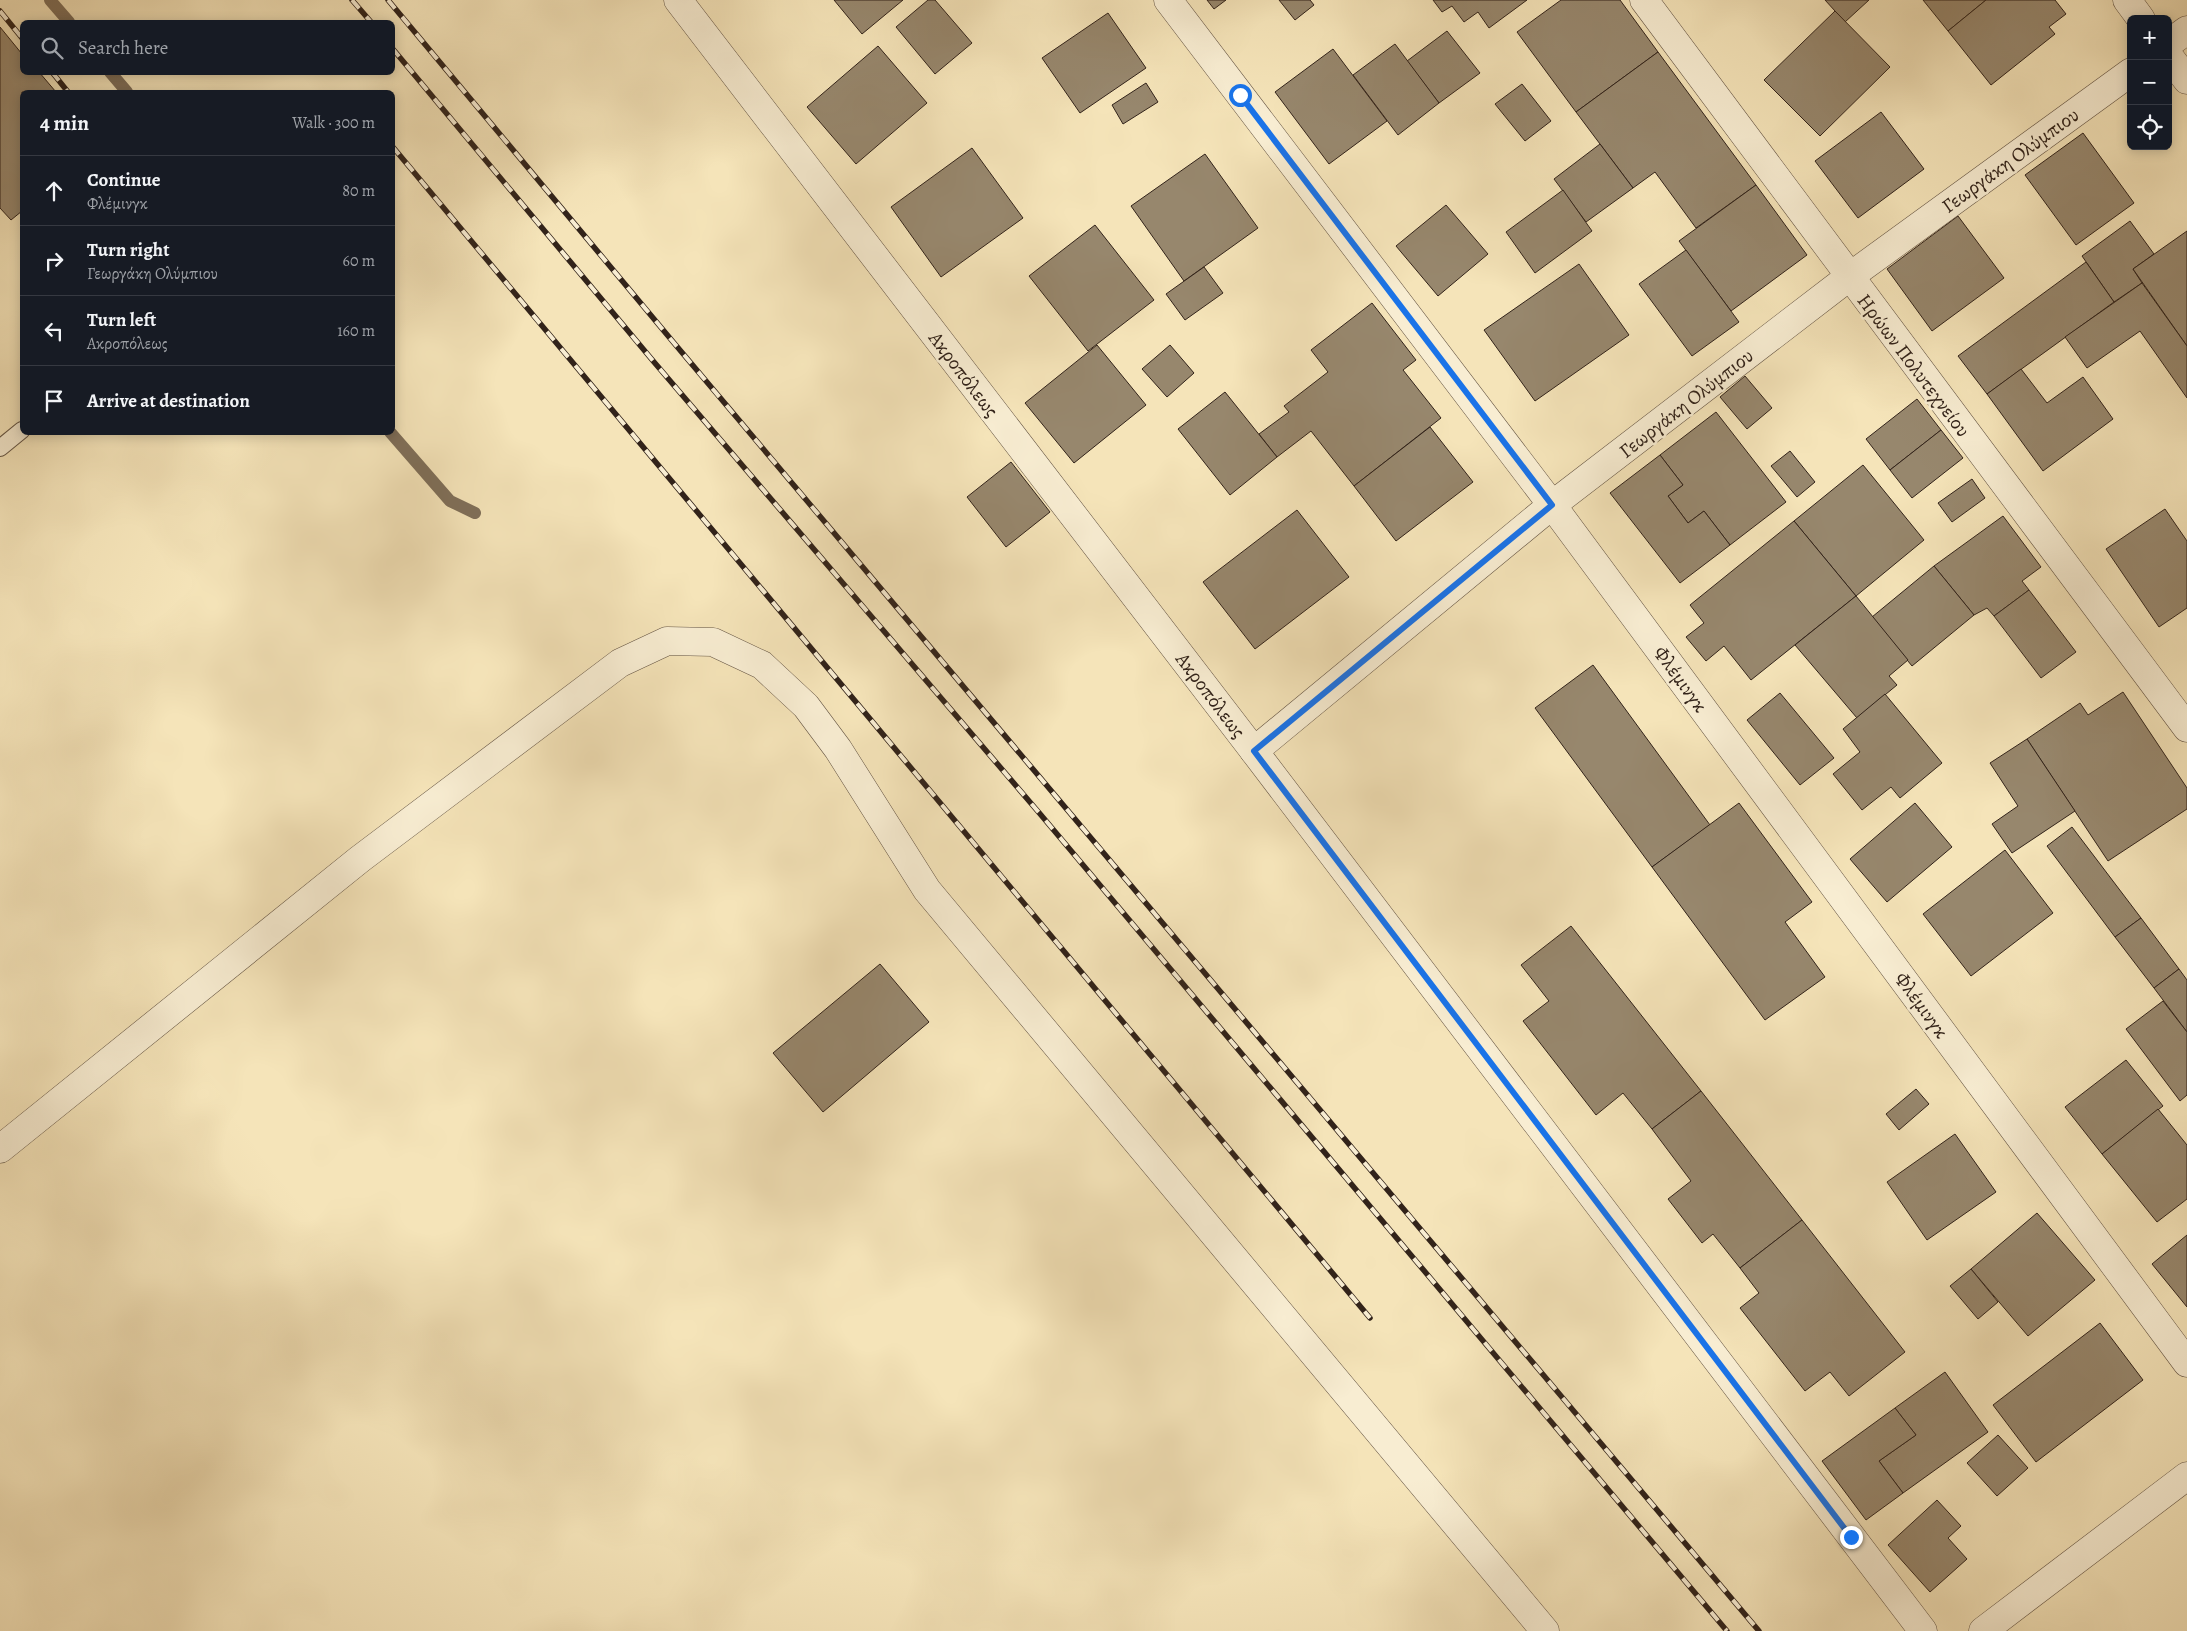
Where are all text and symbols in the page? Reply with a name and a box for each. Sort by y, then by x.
map controls [2127,15,2172,150]
button: + [2127,15,2172,60]
search box [20,20,395,75]
icon: search [38,34,66,62]
text: Search here [78,35,168,61]
button: − [2127,60,2172,105]
route start [1229,84,1252,107]
street label: Γεωργάκη Ολύμπιου [1936,101,2084,219]
button: locate [2127,105,2172,150]
text: 4 min [40,109,89,137]
text: Walk · 300 m [292,112,375,134]
text: Continue [87,167,161,193]
icon: ahead [40,177,68,205]
text: 80 m [342,180,375,202]
text: Φλέμινγκ [87,193,148,215]
text: Turn right [87,237,169,263]
icon: right [40,247,68,275]
text: 60 m [343,250,375,272]
text: Γεωργάκη Ολύμπιου [87,263,218,285]
street label: Ηρώων Πολυτεχνείου [1851,288,1976,442]
text: Turn left [87,307,156,333]
icon: left [40,317,68,345]
text: 160 m [337,320,375,342]
street label: Ακροπόλεως [922,325,1005,423]
text: Ακροπόλεως [87,333,168,355]
street label: Γεωργάκη Ολύμπιου [1614,342,1759,464]
icon: arrive [40,387,68,415]
text: Arrive at destination [87,388,250,414]
street label: Φλέμινγκ [1647,641,1714,718]
street label: Ακροπόλεως [1169,646,1252,744]
street label: Φλέμινγκ [1888,967,1955,1044]
route end [1840,1526,1863,1549]

